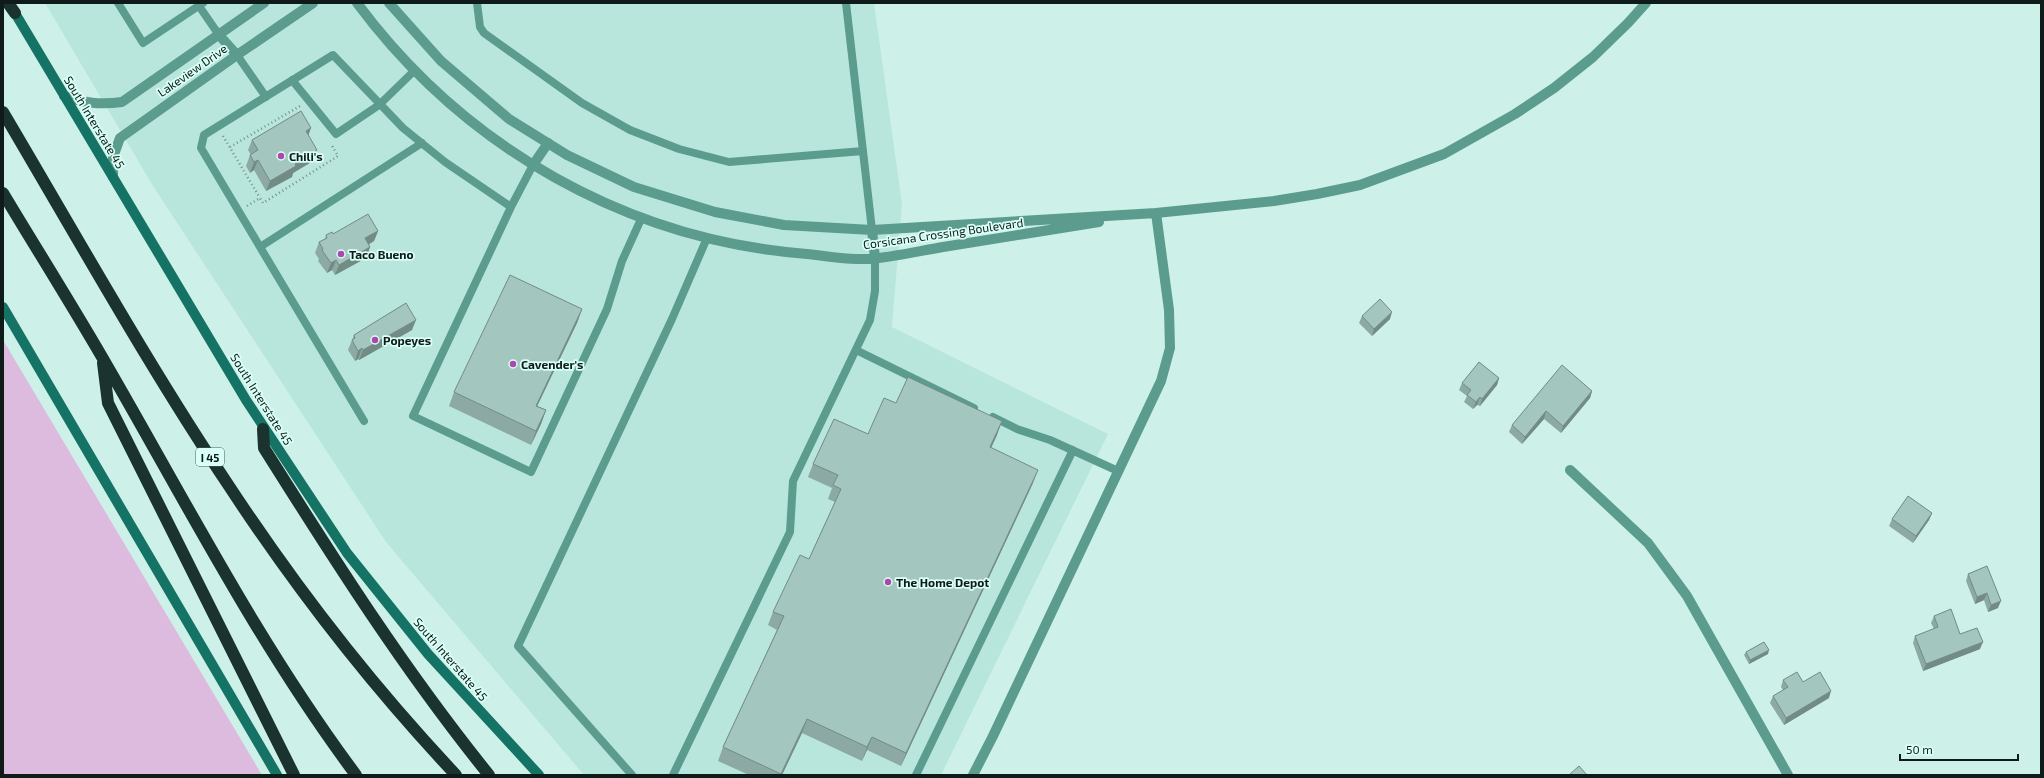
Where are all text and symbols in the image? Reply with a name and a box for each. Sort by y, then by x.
street label: Lakeview Drive [155,41,229,99]
street label: South Interstate 45 [62,73,128,171]
place label: Chili's [289,149,323,163]
marker: Chili's [276,151,286,161]
street label: Corsicana Crossing Boulevard [862,215,1024,251]
place label: Taco Bueno [349,247,414,261]
marker: Taco Bueno [336,249,346,259]
place label: Popeyes [383,333,431,348]
marker: Popeyes [370,335,380,345]
street label: South Interstate 45 [228,351,296,447]
place label: Cavender's [521,357,584,371]
marker: Cavender's [508,359,518,369]
road number: I 45 [196,448,224,466]
place label: The Home Depot [896,575,989,589]
marker: The Home Depot [883,577,893,587]
street label: South Interstate 45 [411,615,491,703]
scale bar [1900,736,2018,762]
text: 50 m [1906,742,1933,756]

